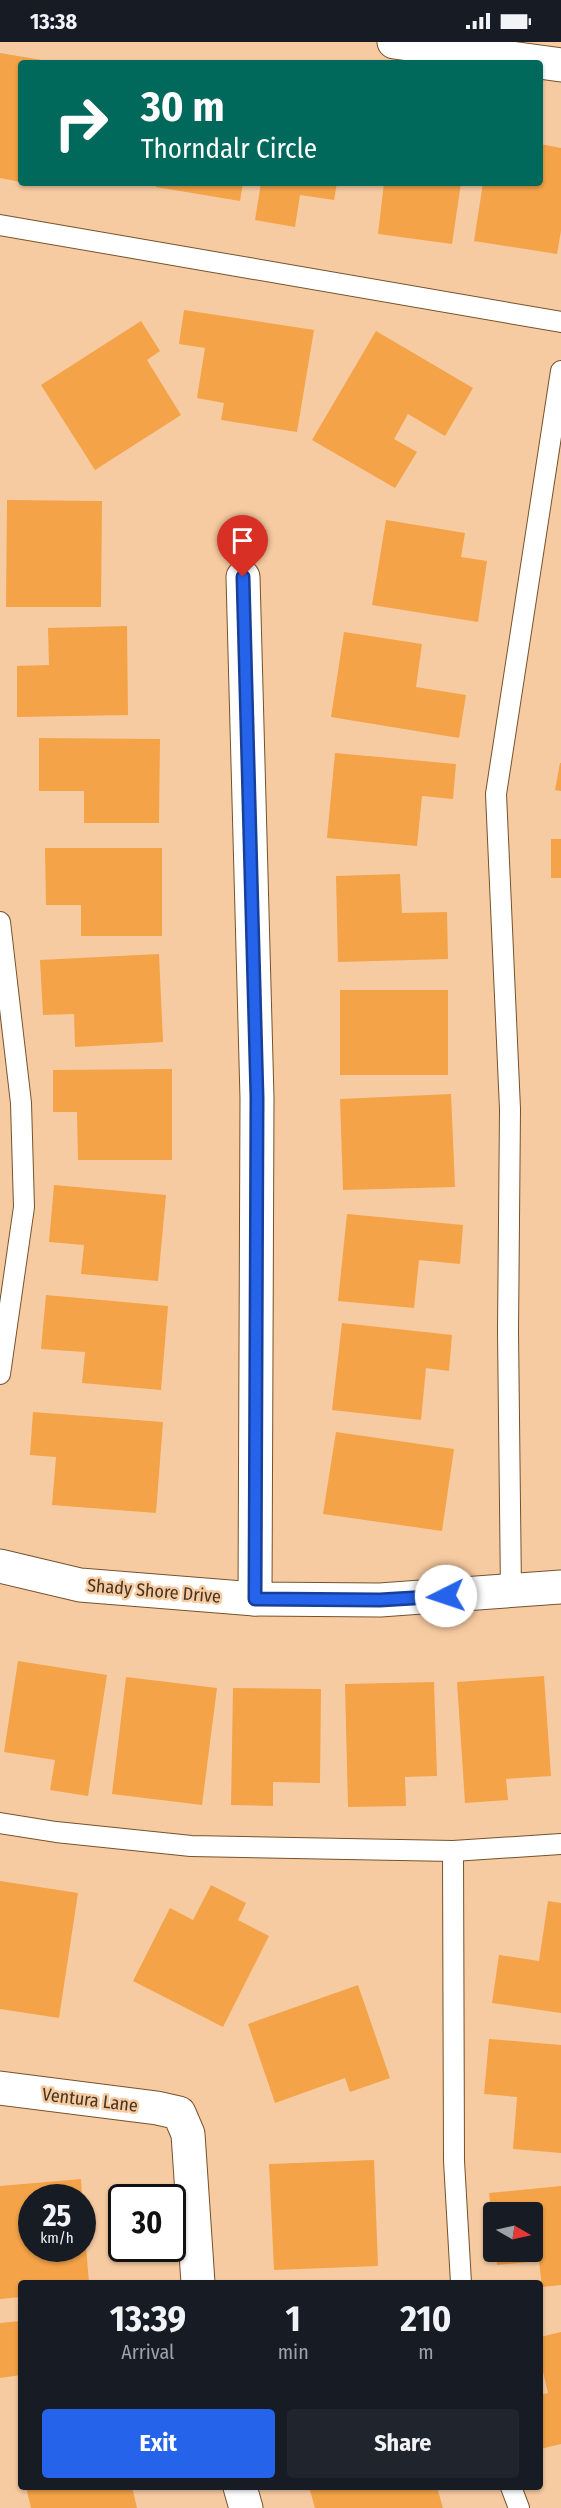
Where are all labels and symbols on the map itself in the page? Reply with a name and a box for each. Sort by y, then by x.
pin [217,515,268,577]
position arrow [414,1564,478,1628]
street label: Shady Shore Drive [86,1574,222,1608]
street label: Ventura Lane [41,2083,139,2117]
speed limit sign: 30 [108,2184,186,2262]
north arrow [483,2202,543,2262]

